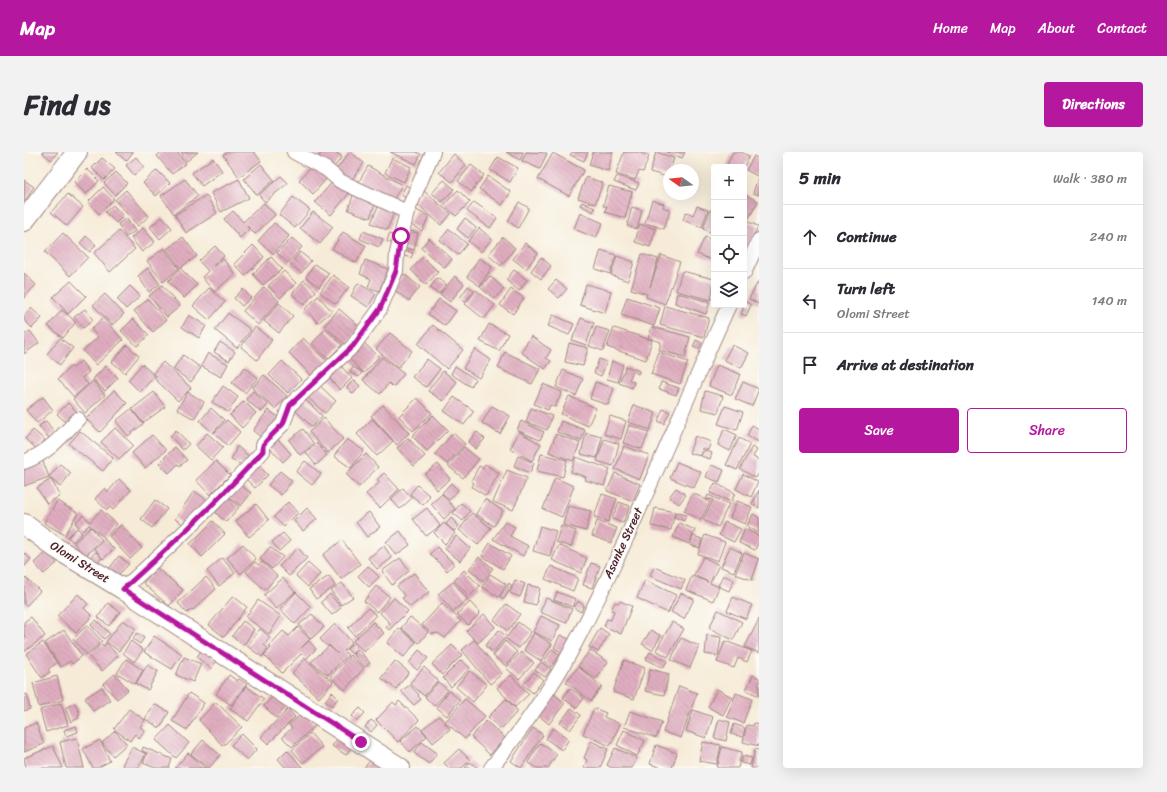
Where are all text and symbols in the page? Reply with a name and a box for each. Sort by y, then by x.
text: Map [20,12,55,45]
text: Home [933,16,968,41]
text: Map [990,16,1016,41]
text: About [1038,16,1075,41]
text: Contact [1097,16,1147,41]
text: Find us [24,80,111,129]
button: Directions [1044,82,1143,127]
text: 5 min [799,163,841,193]
north arrow [663,164,699,200]
map controls [711,164,747,308]
button: + [711,164,747,200]
text: Walk · 380 m [1053,167,1127,190]
button: − [711,200,747,236]
text: Continue [837,224,897,250]
text: 240 m [1090,225,1127,248]
icon: ahead [799,226,821,248]
route start [392,227,410,245]
button: locate [711,236,747,272]
button: layers [711,272,747,308]
text: Turn left [837,276,895,302]
text: 140 m [1092,289,1127,312]
icon: left [799,290,821,312]
text: Olomi Street [837,302,910,325]
text: Arrive at destination [837,352,974,378]
icon: arrive [799,354,821,376]
button: Save [799,408,959,453]
button: Share [967,408,1127,453]
street label: Asanke Street [597,503,650,583]
street label: Olomi Street [46,535,114,589]
route end [352,733,370,751]

